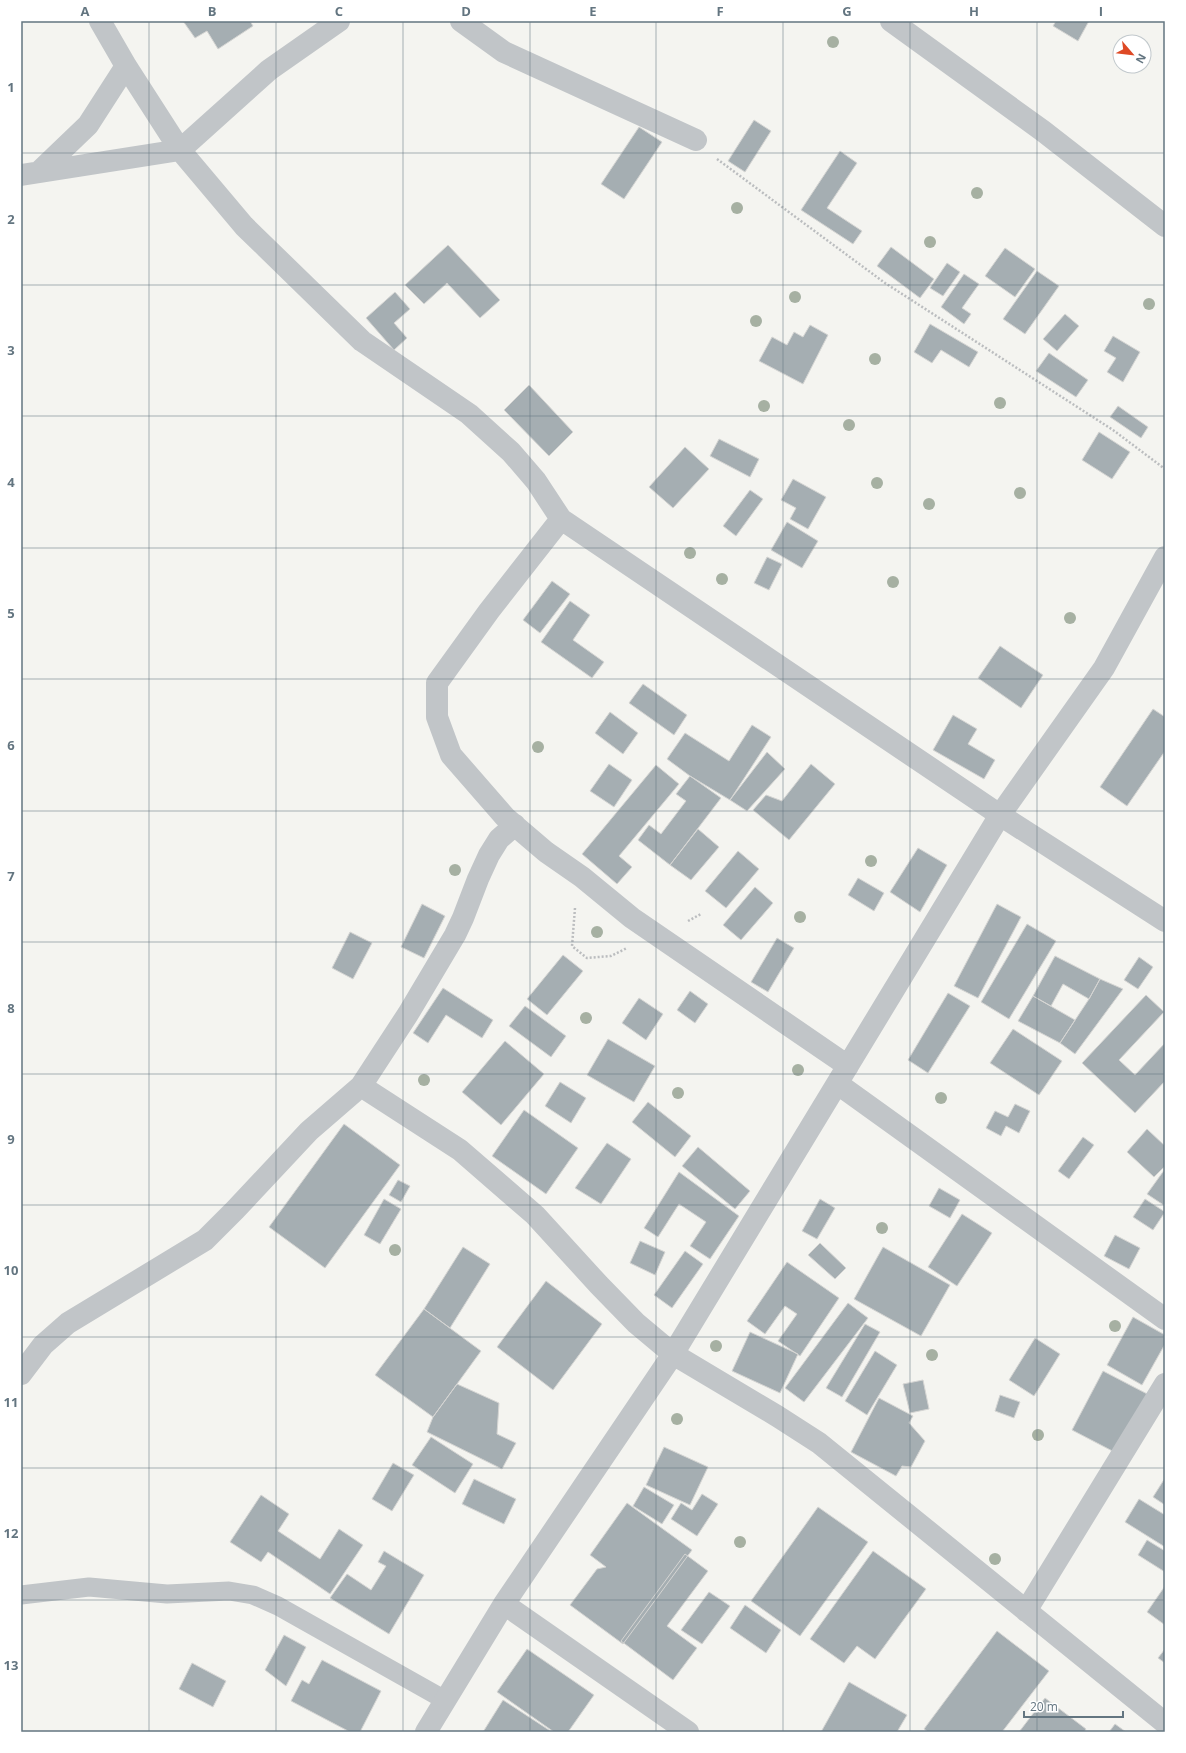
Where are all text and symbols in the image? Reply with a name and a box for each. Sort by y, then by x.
text: A [81,2,90,20]
text: B [208,2,217,20]
text: C [335,2,343,20]
text: D [461,2,471,20]
text: E [589,2,597,20]
text: F [716,2,724,20]
text: G [842,2,852,20]
text: H [969,2,979,20]
text: I [1099,2,1103,20]
north arrow [1112,34,1152,74]
text: N [1133,51,1150,66]
text: 1 [7,78,15,96]
text: 2 [7,210,15,228]
text: 3 [7,341,15,359]
text: 4 [7,473,15,491]
text: 5 [7,604,15,622]
text: 6 [7,736,15,754]
text: 7 [7,867,15,885]
text: 8 [7,999,15,1017]
text: 9 [7,1130,15,1148]
text: 10 [4,1261,18,1279]
text: 11 [4,1393,18,1411]
text: 12 [4,1524,19,1542]
text: 13 [4,1656,18,1674]
scale bar [1024,1693,1123,1719]
text: 20 m [1030,1698,1058,1715]

